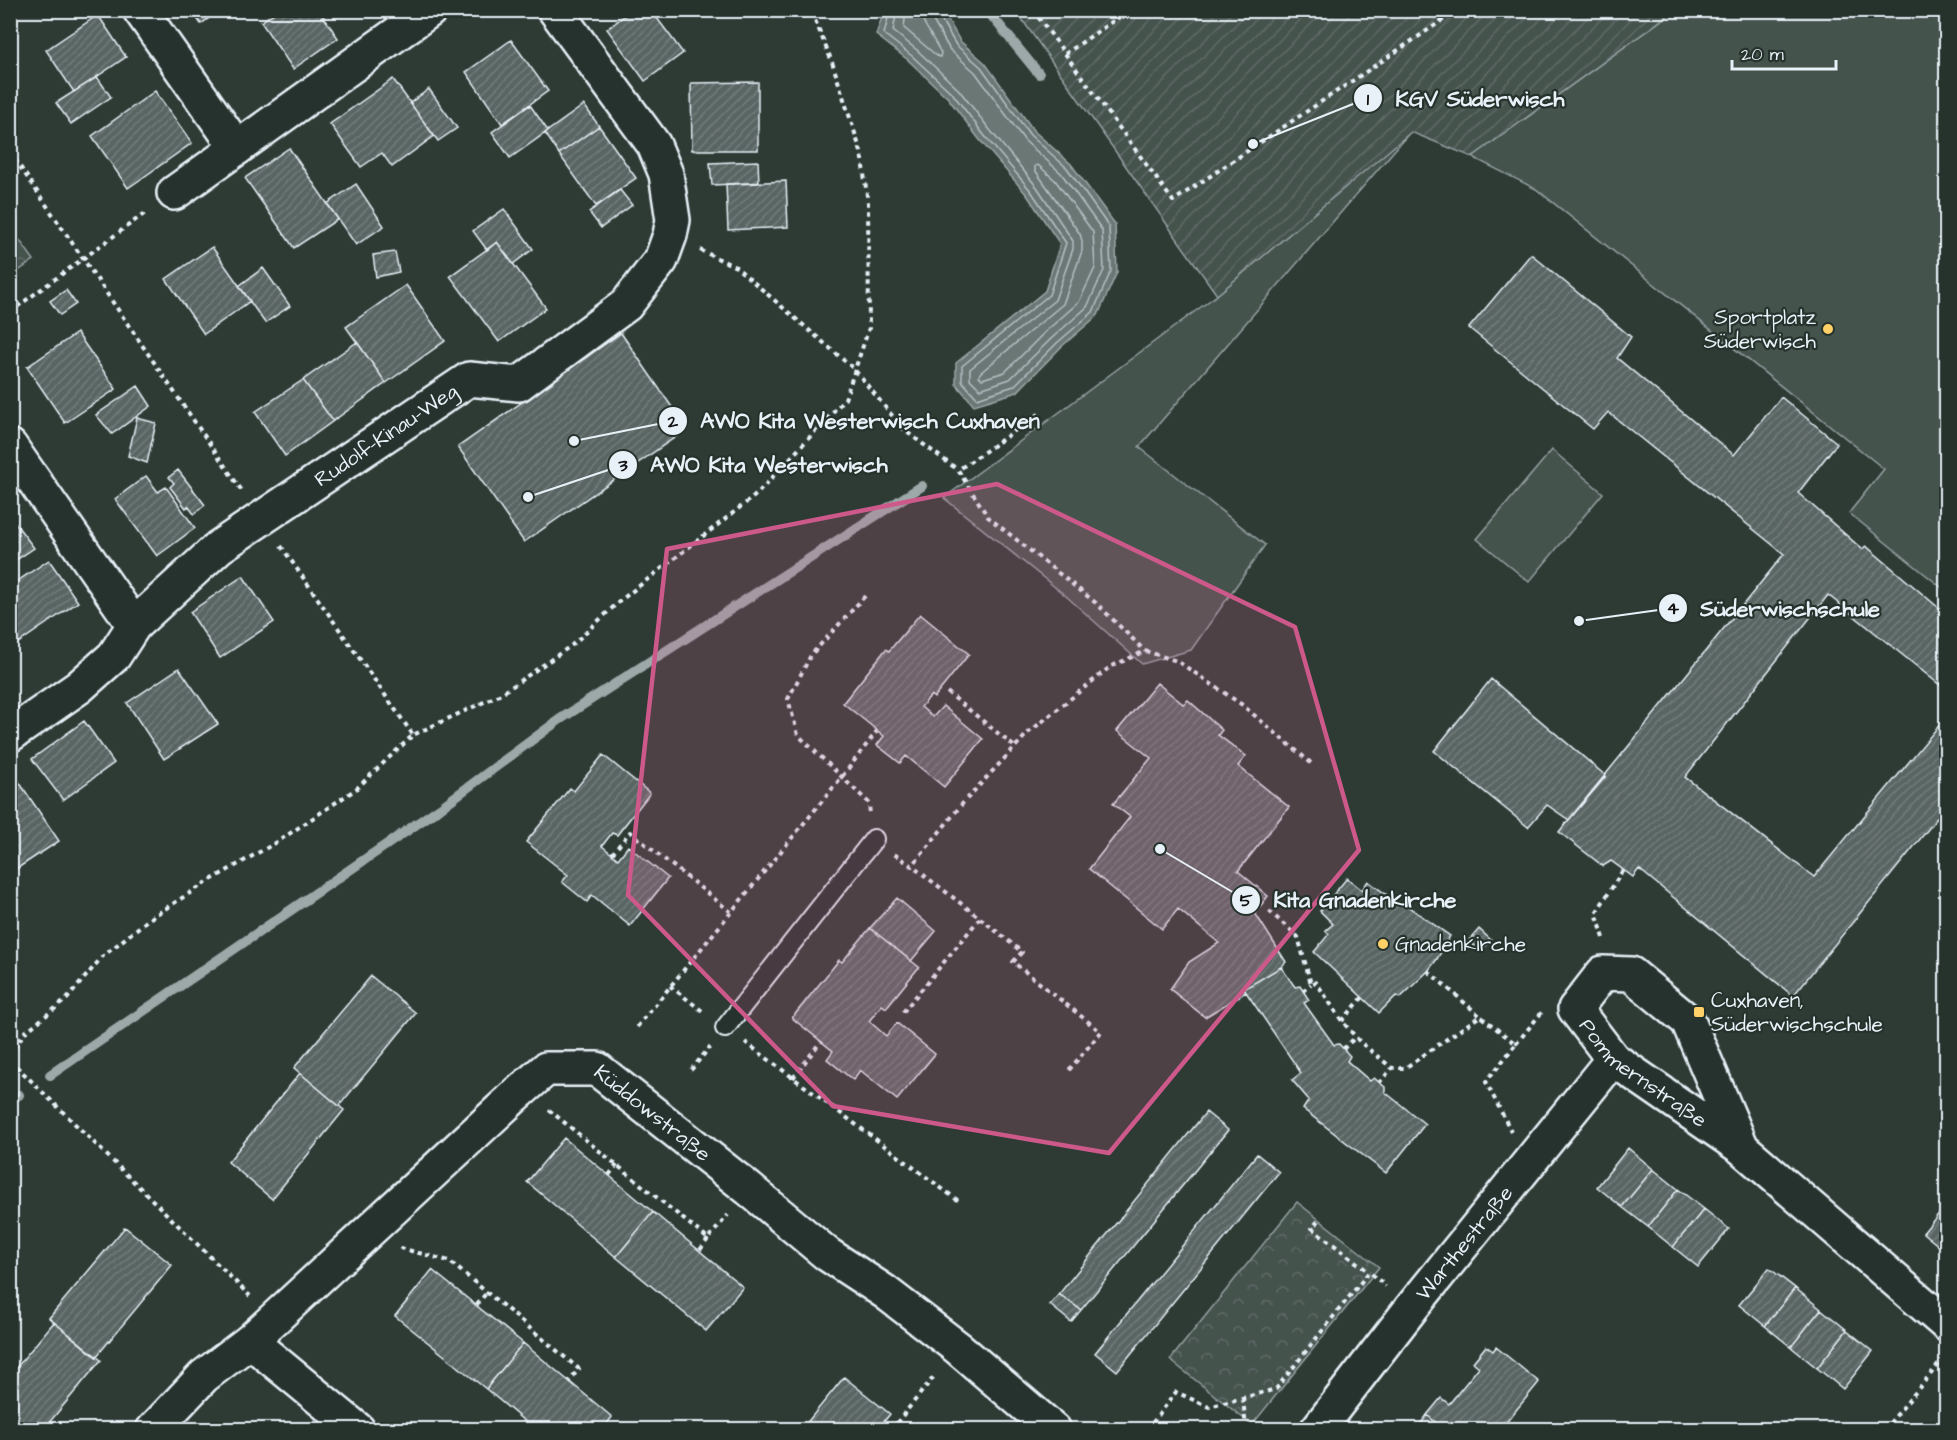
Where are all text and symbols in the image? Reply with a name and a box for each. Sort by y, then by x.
scale bar [1732,33,1836,71]
text: 20 m [1741,42,1784,67]
callout: KGV Süderwisch [1353,78,1576,118]
text: KGV Süderwisch [1396,84,1565,115]
text: 1 [1367,87,1370,112]
place label: Sportplatz Süderwisch [1704,303,1817,356]
marker: Sportplatz Süderwisch [1821,322,1835,336]
street label: Rudolf-Kinau-Weg [308,376,464,493]
callout: AWO Kita Westerwisch Cuxhaven [658,401,1052,441]
text: AWO Kita Westerwisch Cuxhaven [700,406,1040,437]
text: 2 [667,409,679,434]
callout: AWO Kita Westerwisch [608,445,900,485]
text: AWO Kita Westerwisch [650,450,889,481]
text: 3 [617,453,628,478]
callout: Süderwischschule [1658,588,1892,628]
text: Süderwischschule [1699,594,1880,625]
text: 4 [1667,596,1680,621]
callout: Kita Gnadenkirche [1231,880,1468,920]
text: Kita Gnadenkirche [1274,885,1457,916]
text: 5 [1240,888,1253,913]
place label: Gnadenkirche [1395,930,1526,959]
marker: Gnadenkirche [1376,937,1390,951]
place label: Cuxhaven, Süderwischschule [1711,986,1883,1039]
marker: Cuxhaven, Süderwischschule [1692,1005,1706,1019]
street label: Pommernstraße [1573,1012,1713,1134]
street label: Küddowstraße [588,1058,717,1168]
street label: Warthestraße [1409,1179,1519,1306]

